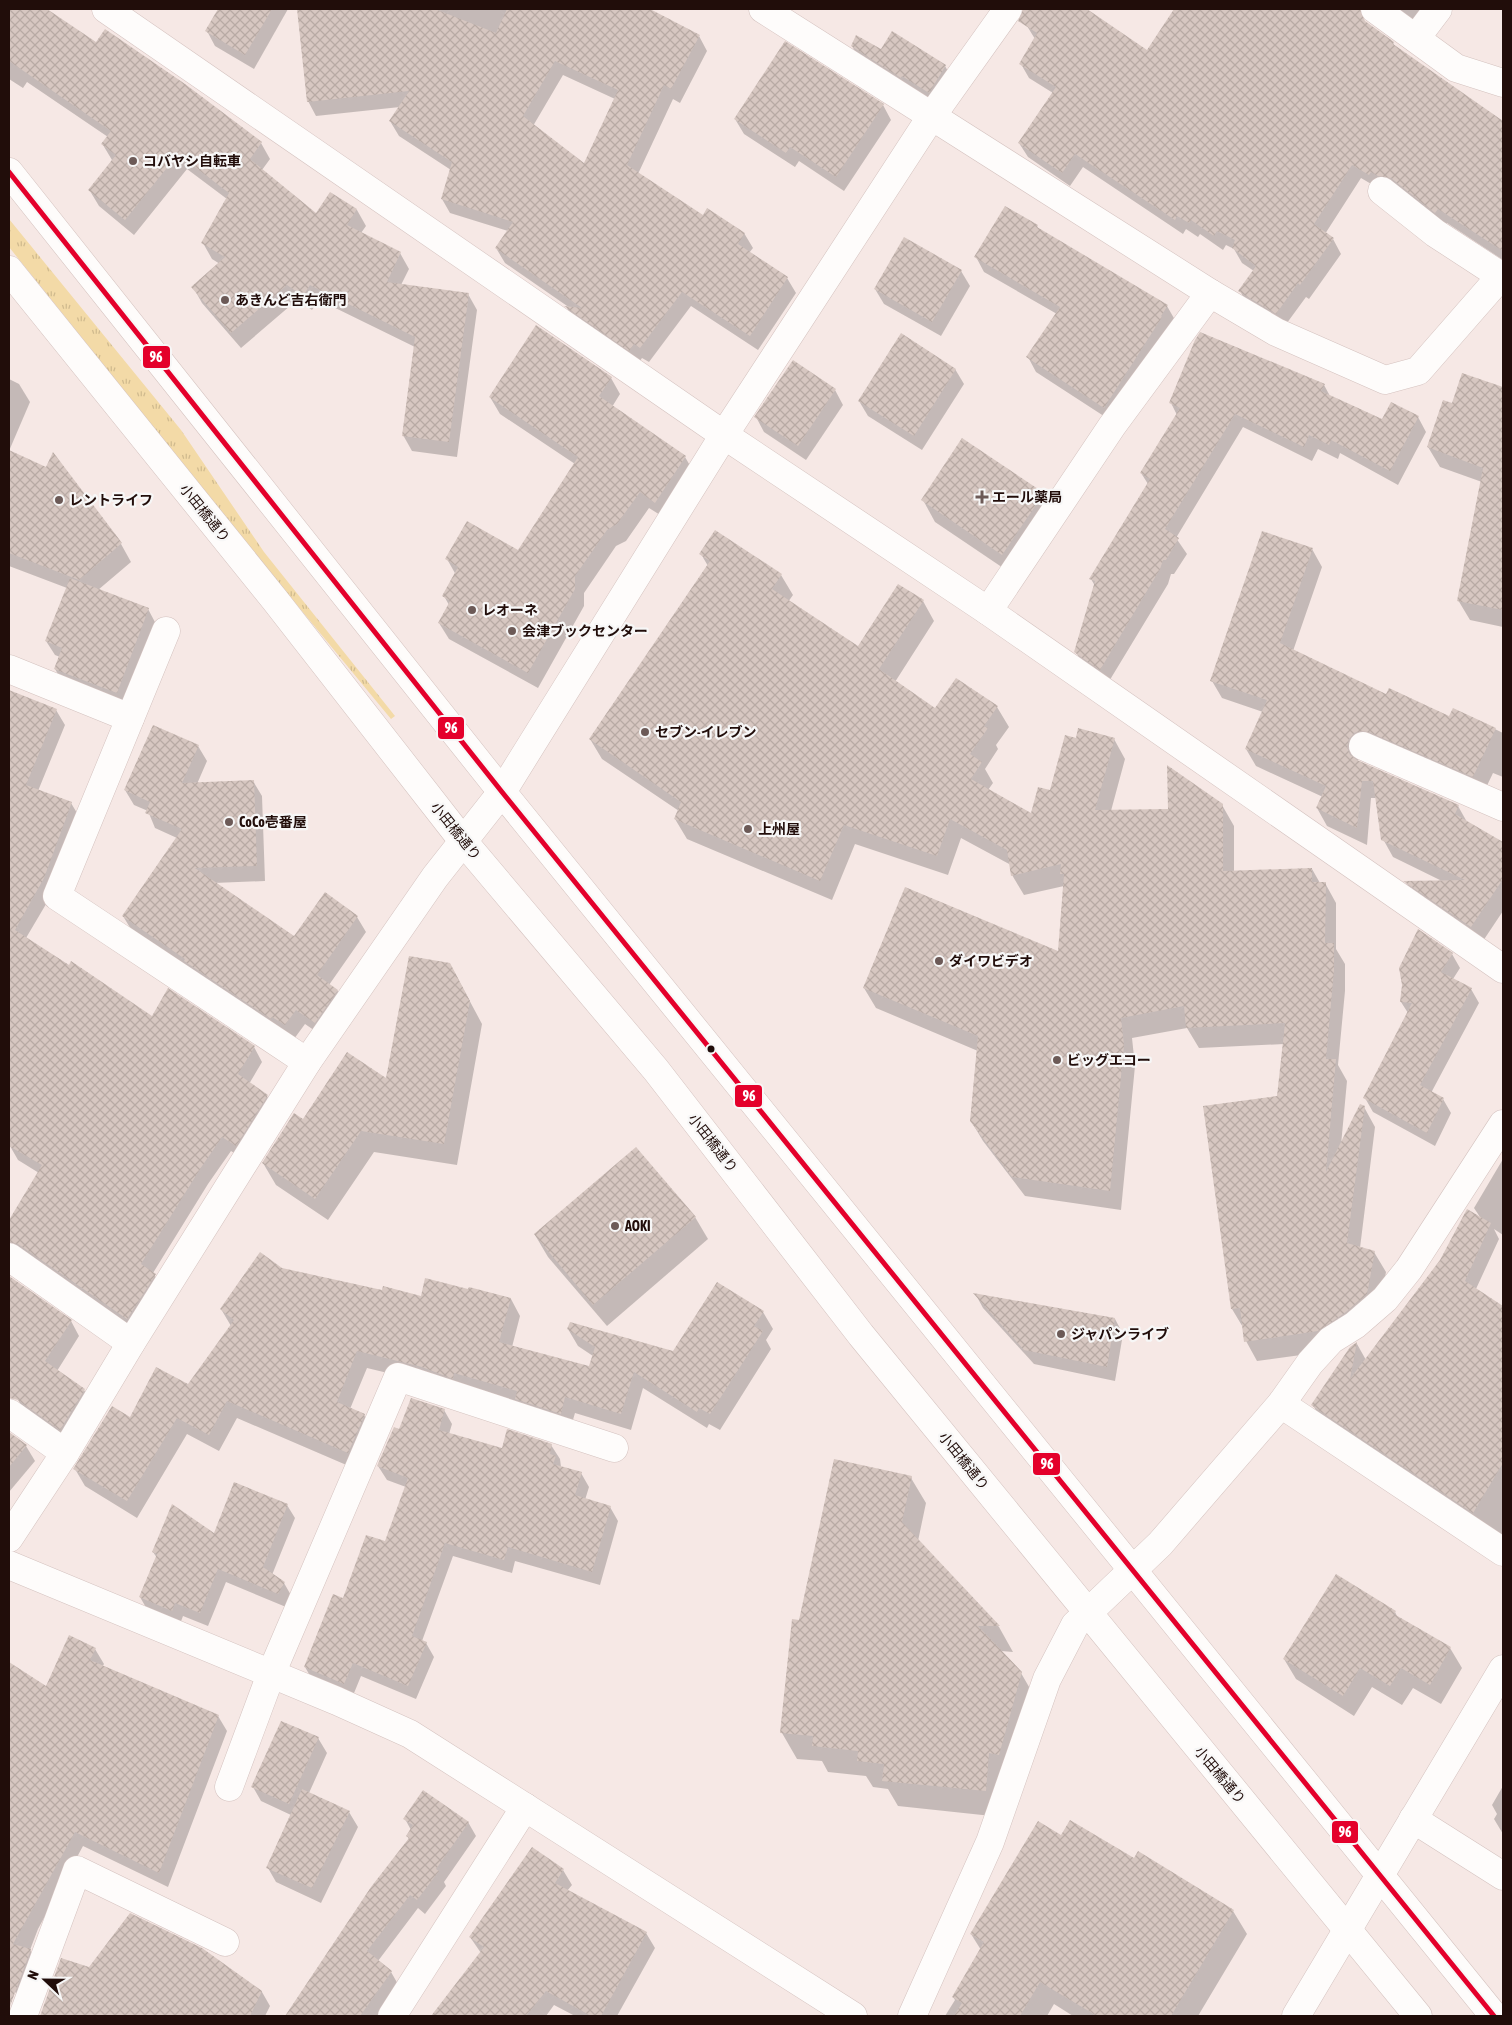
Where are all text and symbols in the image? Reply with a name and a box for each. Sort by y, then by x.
place label: コバヤシ自転車 [143,153,241,169]
marker: コバヤシ自転車 [127,155,139,167]
place label: あきんど吉右衛門 [235,292,347,308]
marker: あきんど吉右衛門 [219,294,231,306]
line badge: 96 [142,345,171,369]
text: 96 [149,349,163,365]
street label: 小田橋通り [177,481,233,545]
place label: エール薬局 [992,489,1062,505]
marker: エール薬局 [976,491,988,503]
place label: レントライフ [69,492,153,508]
marker: レントライフ [53,494,65,506]
place label: レオーネ [482,602,538,618]
marker: レオーネ [466,604,478,616]
place label: 会津ブックセンター [522,623,648,639]
marker: 会津ブックセンター [506,625,518,637]
line badge: 96 [437,716,465,740]
text: 96 [444,720,458,736]
place label: セブン-イレブン [655,724,757,740]
marker: セブン-イレブン [639,726,651,738]
street label: 小田橋通り [428,799,484,863]
place label: CoCo壱番屋 [239,814,307,830]
marker: CoCo壱番屋 [223,816,235,828]
place label: 上州屋 [758,821,800,837]
marker: 上州屋 [742,823,754,835]
place label: ダイワビデオ [949,953,1033,969]
marker: ダイワビデオ [933,955,945,967]
unlabelled marker [706,1044,716,1054]
place label: ビッグエコー [1067,1052,1151,1068]
marker: ビッグエコー [1051,1054,1063,1066]
line badge: 96 [734,1084,763,1108]
text: 96 [742,1088,756,1104]
street label: 小田橋通り [685,1110,741,1176]
place label: AOKI [624,1218,650,1234]
marker: AOKI [609,1220,621,1232]
place label: ジャパンライブ [1071,1326,1169,1342]
marker: ジャパンライブ [1055,1328,1067,1340]
street label: 小田橋通り [936,1429,992,1493]
line badge: 96 [1032,1452,1061,1476]
text: 96 [1040,1456,1054,1472]
street label: 小田橋通り [1191,1743,1249,1807]
line badge: 96 [1331,1820,1359,1844]
text: 96 [1338,1824,1352,1840]
north arrow [20,1955,70,2005]
text: N [24,1968,42,1982]

